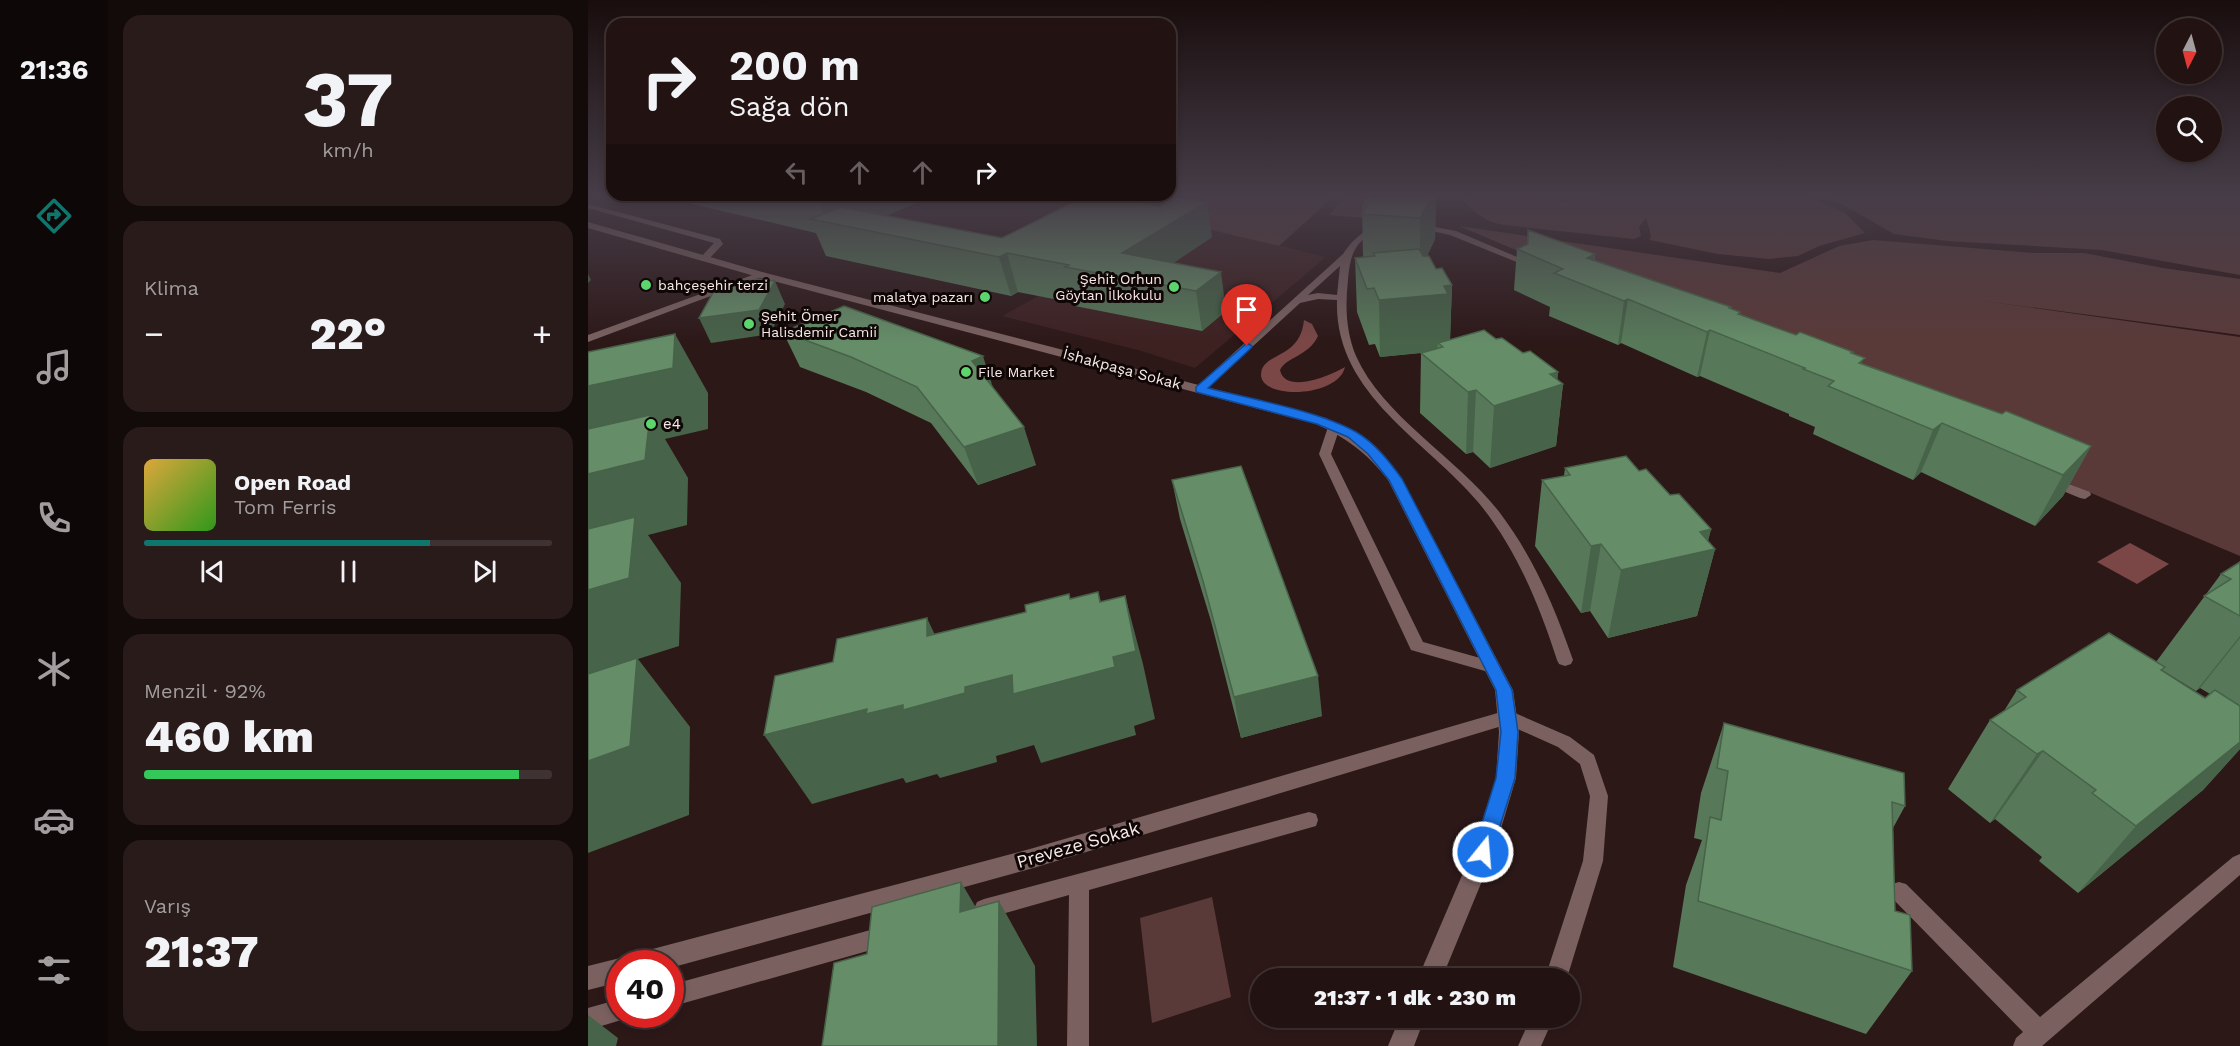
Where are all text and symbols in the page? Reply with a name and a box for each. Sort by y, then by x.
north arrow [2156,18,2222,84]
map controls [2156,18,2222,162]
text: 200 m [729,41,860,90]
icon: right [630,42,708,120]
text: 37 [302,53,394,145]
text: 21:36 [20,54,88,86]
text: Sağa dön [729,91,849,123]
button: search [2156,96,2222,162]
text: km/h [322,138,374,162]
icon: left [780,156,813,189]
icon: ahead [843,156,876,189]
icon: ahead [906,156,939,189]
icon: right [969,156,1002,189]
icon: directions [33,195,75,237]
place label: Şehit Orhun Göytan İlkokulu [1055,271,1162,303]
text: Klima [144,276,199,300]
place label: bahçeşehir terzi [658,277,768,293]
marker: bahçeşehir terzi [639,278,653,292]
marker: Şehit Orhun Göytan İlkokulu [1167,280,1181,294]
pin [1221,284,1272,346]
place label: malatya pazarı [873,289,973,305]
marker: malatya pazarı [978,290,992,304]
icon: arrive [1230,293,1263,326]
text: 22° [310,307,386,360]
place label: Şehit Ömer Halisdemir Camii [761,308,877,340]
text: − [144,314,164,353]
text: + [532,314,552,353]
marker: Şehit Ömer Halisdemir Camii [742,317,756,331]
street label: İshakpaşa Sokak [1061,345,1183,394]
icon: music [33,346,75,388]
place label: File Market [978,364,1054,380]
marker: File Market [959,365,973,379]
place label: e4 [663,415,681,433]
marker: e4 [644,417,658,431]
text: Open Road [234,470,351,495]
text: Tom Ferris [234,495,337,519]
icon: phone [33,497,75,539]
icon: previous [196,555,229,588]
icon: pause [332,555,365,588]
icon: next [468,555,501,588]
icon: climate [33,648,75,690]
text: Menzil · 92% [144,679,266,703]
text: 460 km [144,710,314,763]
icon: car [33,799,75,841]
street label: Preveze Sokak [1014,817,1142,872]
position arrow [1451,820,1515,884]
text: Varış [144,894,191,918]
text: 21:37 [144,925,259,978]
icon: filters [33,949,75,991]
speed limit sign: 40 [606,950,684,1028]
text: 21:37 · 1 dk · 230 m [1314,985,1516,1010]

